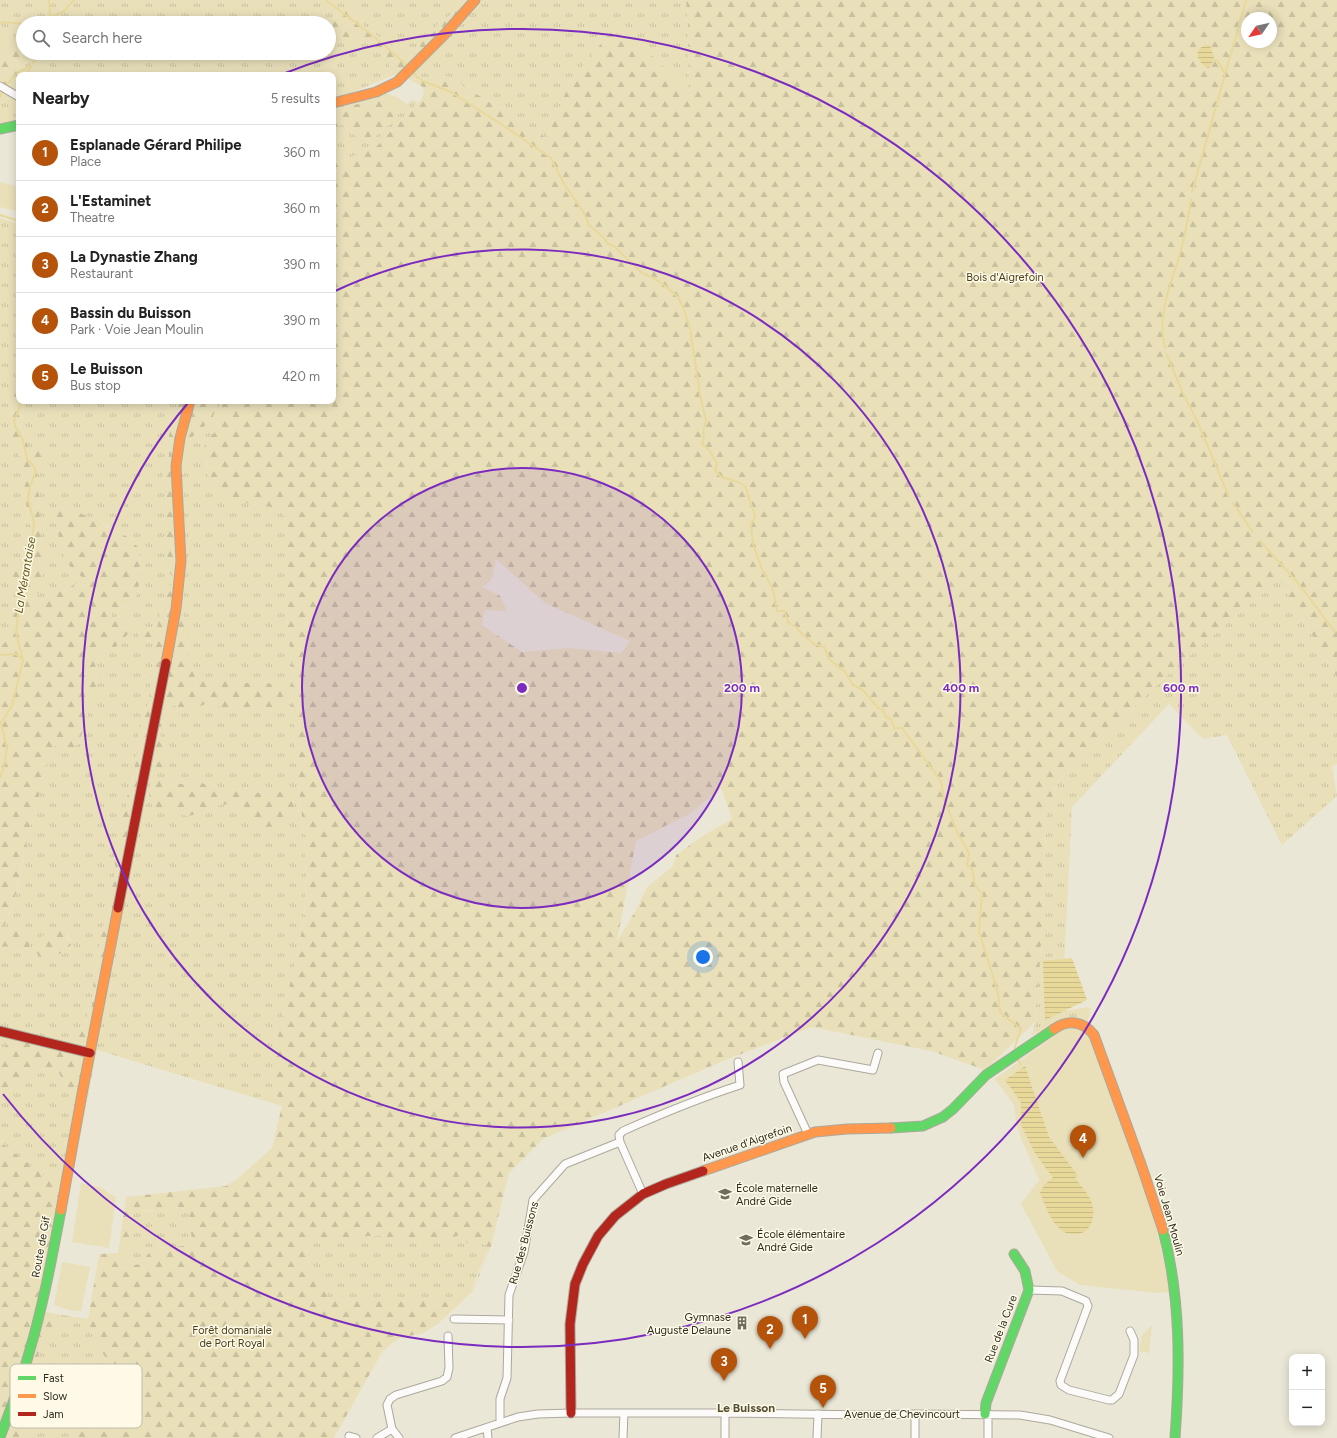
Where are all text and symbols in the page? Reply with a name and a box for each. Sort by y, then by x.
north arrow [1241,12,1277,48]
search box [16,16,336,60]
icon: search [30,27,52,49]
text: Search here [62,29,142,47]
text: Nearby [32,88,90,108]
text: 5 results [271,91,320,106]
text: Esplanade Gérard Philipe [70,136,242,154]
text: 1 [42,145,48,160]
text: 360 m [283,145,320,160]
text: Place [70,154,101,169]
text: L'Estaminet [70,192,151,210]
text: 2 [41,201,49,216]
text: 360 m [283,201,320,216]
text: Theatre [70,210,115,225]
text: La Dynastie Zhang [70,248,198,266]
text: 3 [41,257,49,272]
text: 390 m [283,257,320,272]
text: Restaurant [70,266,133,281]
park label: Bois d'Aigrefoin [966,271,1044,284]
text: Bassin du Buisson [70,304,191,322]
text: 4 [41,313,49,328]
text: 390 m [283,313,320,328]
text: Park · Voie Jean Moulin [70,322,204,337]
text: Le Buisson [70,360,143,378]
text: 5 [41,369,49,384]
text: 420 m [282,369,320,384]
text: Bus stop [70,378,121,393]
water label: La Mérantaise [11,535,39,614]
centre of rings [515,681,529,695]
text: 200 m [724,681,760,695]
text: 400 m [943,681,979,695]
text: 600 m [1163,681,1199,695]
your location [693,947,713,967]
street label: Avenue d'Aigrefoin [701,1122,793,1164]
pin: 4 [1070,1125,1096,1158]
street label: Voie Jean Moulin [1151,1173,1187,1257]
place label: École maternelle André Gide [736,1182,818,1208]
school or university icon: École maternelle André Gide [717,1186,733,1202]
street label: Rue des Buissons [507,1200,541,1286]
street label: Route de Gif [29,1214,53,1279]
place label: École élémentaire André Gide [757,1228,845,1254]
school or university icon: École élémentaire André Gide [738,1232,754,1248]
street label: Rue de la Cure [982,1293,1020,1365]
pin: 1 [792,1306,818,1339]
place label: Gymnase Auguste Delaune [647,1311,731,1337]
building icon: Gymnase Auguste Delaune [734,1315,750,1331]
pin: 2 [757,1316,783,1349]
park label: Forêt domaniale de Port Royal [192,1324,272,1350]
pin: 3 [711,1348,737,1381]
map controls [1289,1354,1325,1426]
button: + [1289,1354,1325,1390]
legend [10,1364,142,1428]
text: Fast [43,1372,64,1385]
pin: 5 [810,1375,836,1408]
text: Slow [43,1390,67,1403]
button: − [1289,1390,1325,1426]
district label: Le Buisson [717,1401,775,1415]
text: Jam [43,1408,64,1421]
street label: Avenue de Chevincourt [844,1408,960,1421]

